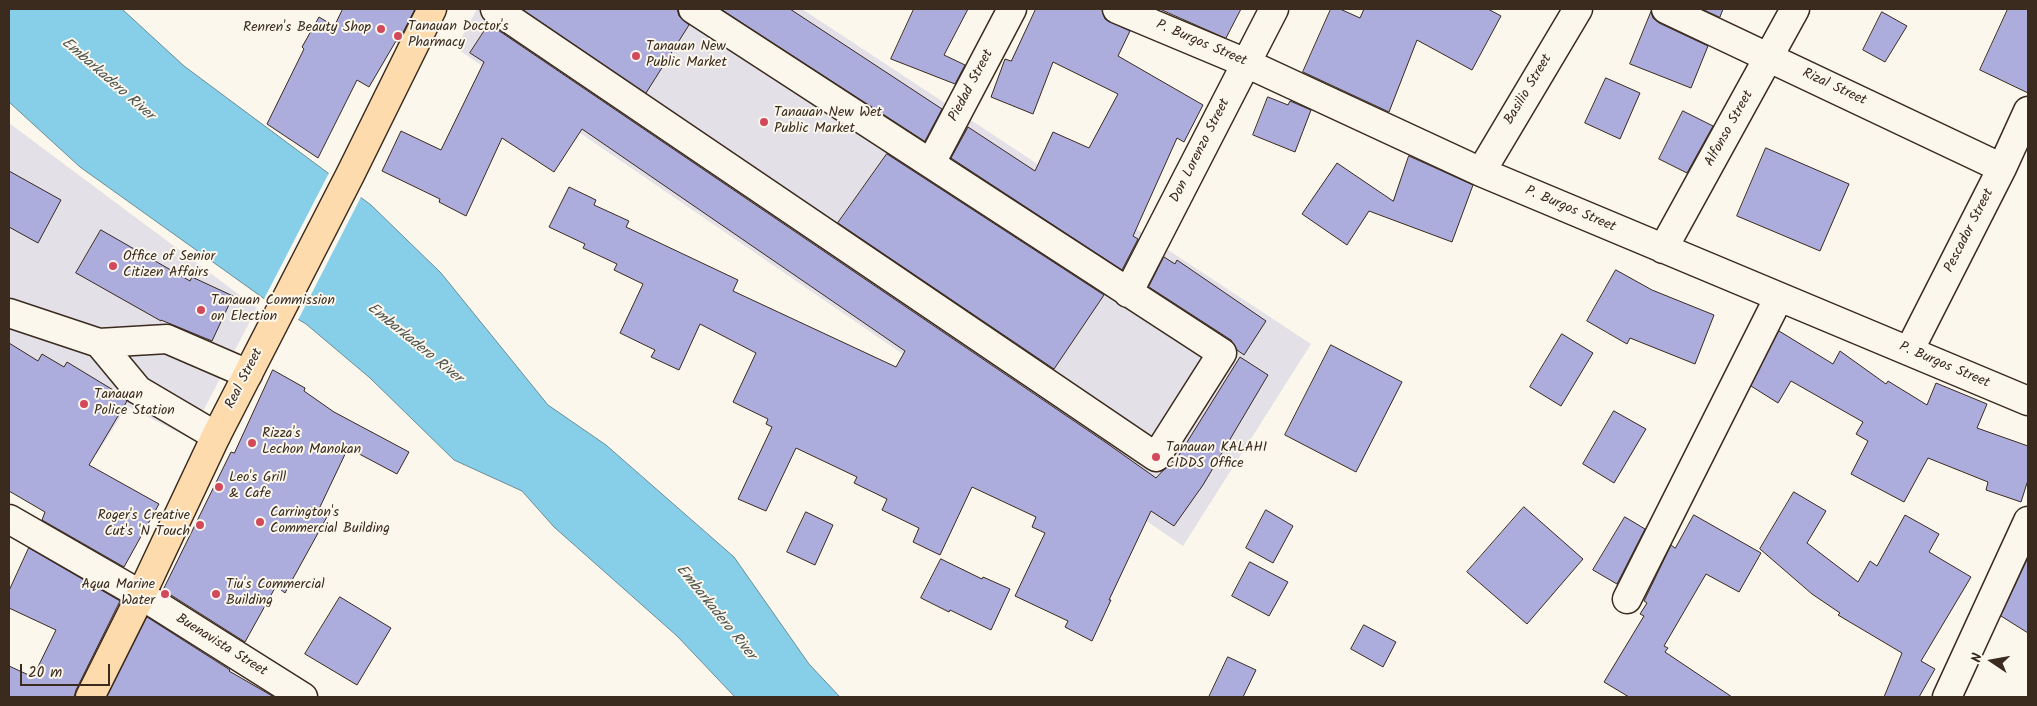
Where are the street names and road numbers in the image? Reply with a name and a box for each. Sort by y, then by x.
street label: P. Burgos Street [1153,17,1249,71]
street label: Piedad Street [946,47,998,125]
street label: Basilio Street [1501,52,1557,128]
street label: Rizal Street [1799,66,1869,110]
street label: Alfonso Street [1702,88,1758,170]
street label: Don Lorenzo Street [1168,96,1234,206]
street label: P. Burgos Street [1522,183,1618,237]
street label: Pescador Street [1942,186,1998,276]
street label: P. Burgos Street [1896,339,1992,393]
street label: Real Street [223,346,267,412]
street label: Buenavista Street [172,611,270,681]

